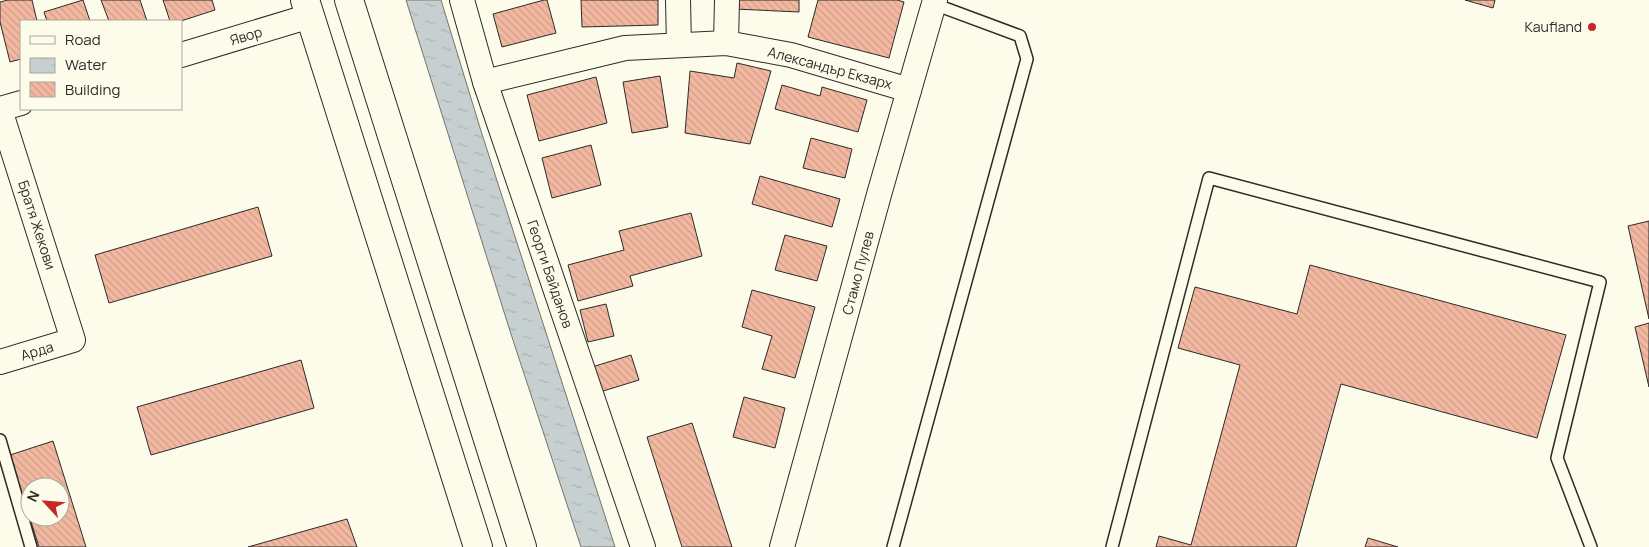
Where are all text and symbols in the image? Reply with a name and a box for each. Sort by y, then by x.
place label: Kaufland [1525,17,1582,36]
legend [20,20,182,110]
marker: Kaufland [1586,21,1598,33]
street label: Явор [227,22,264,49]
text: Road [65,29,101,50]
street label: Александър Екзарх [766,42,895,93]
text: Water [65,54,107,75]
text: Building [65,79,120,100]
street label: Братя Жекови [14,178,61,272]
street label: Георги Байданов [523,217,578,331]
street label: Стамо Пулев [837,228,878,317]
street label: Арда [18,337,56,364]
north arrow [20,477,70,527]
text: N [22,487,44,505]

